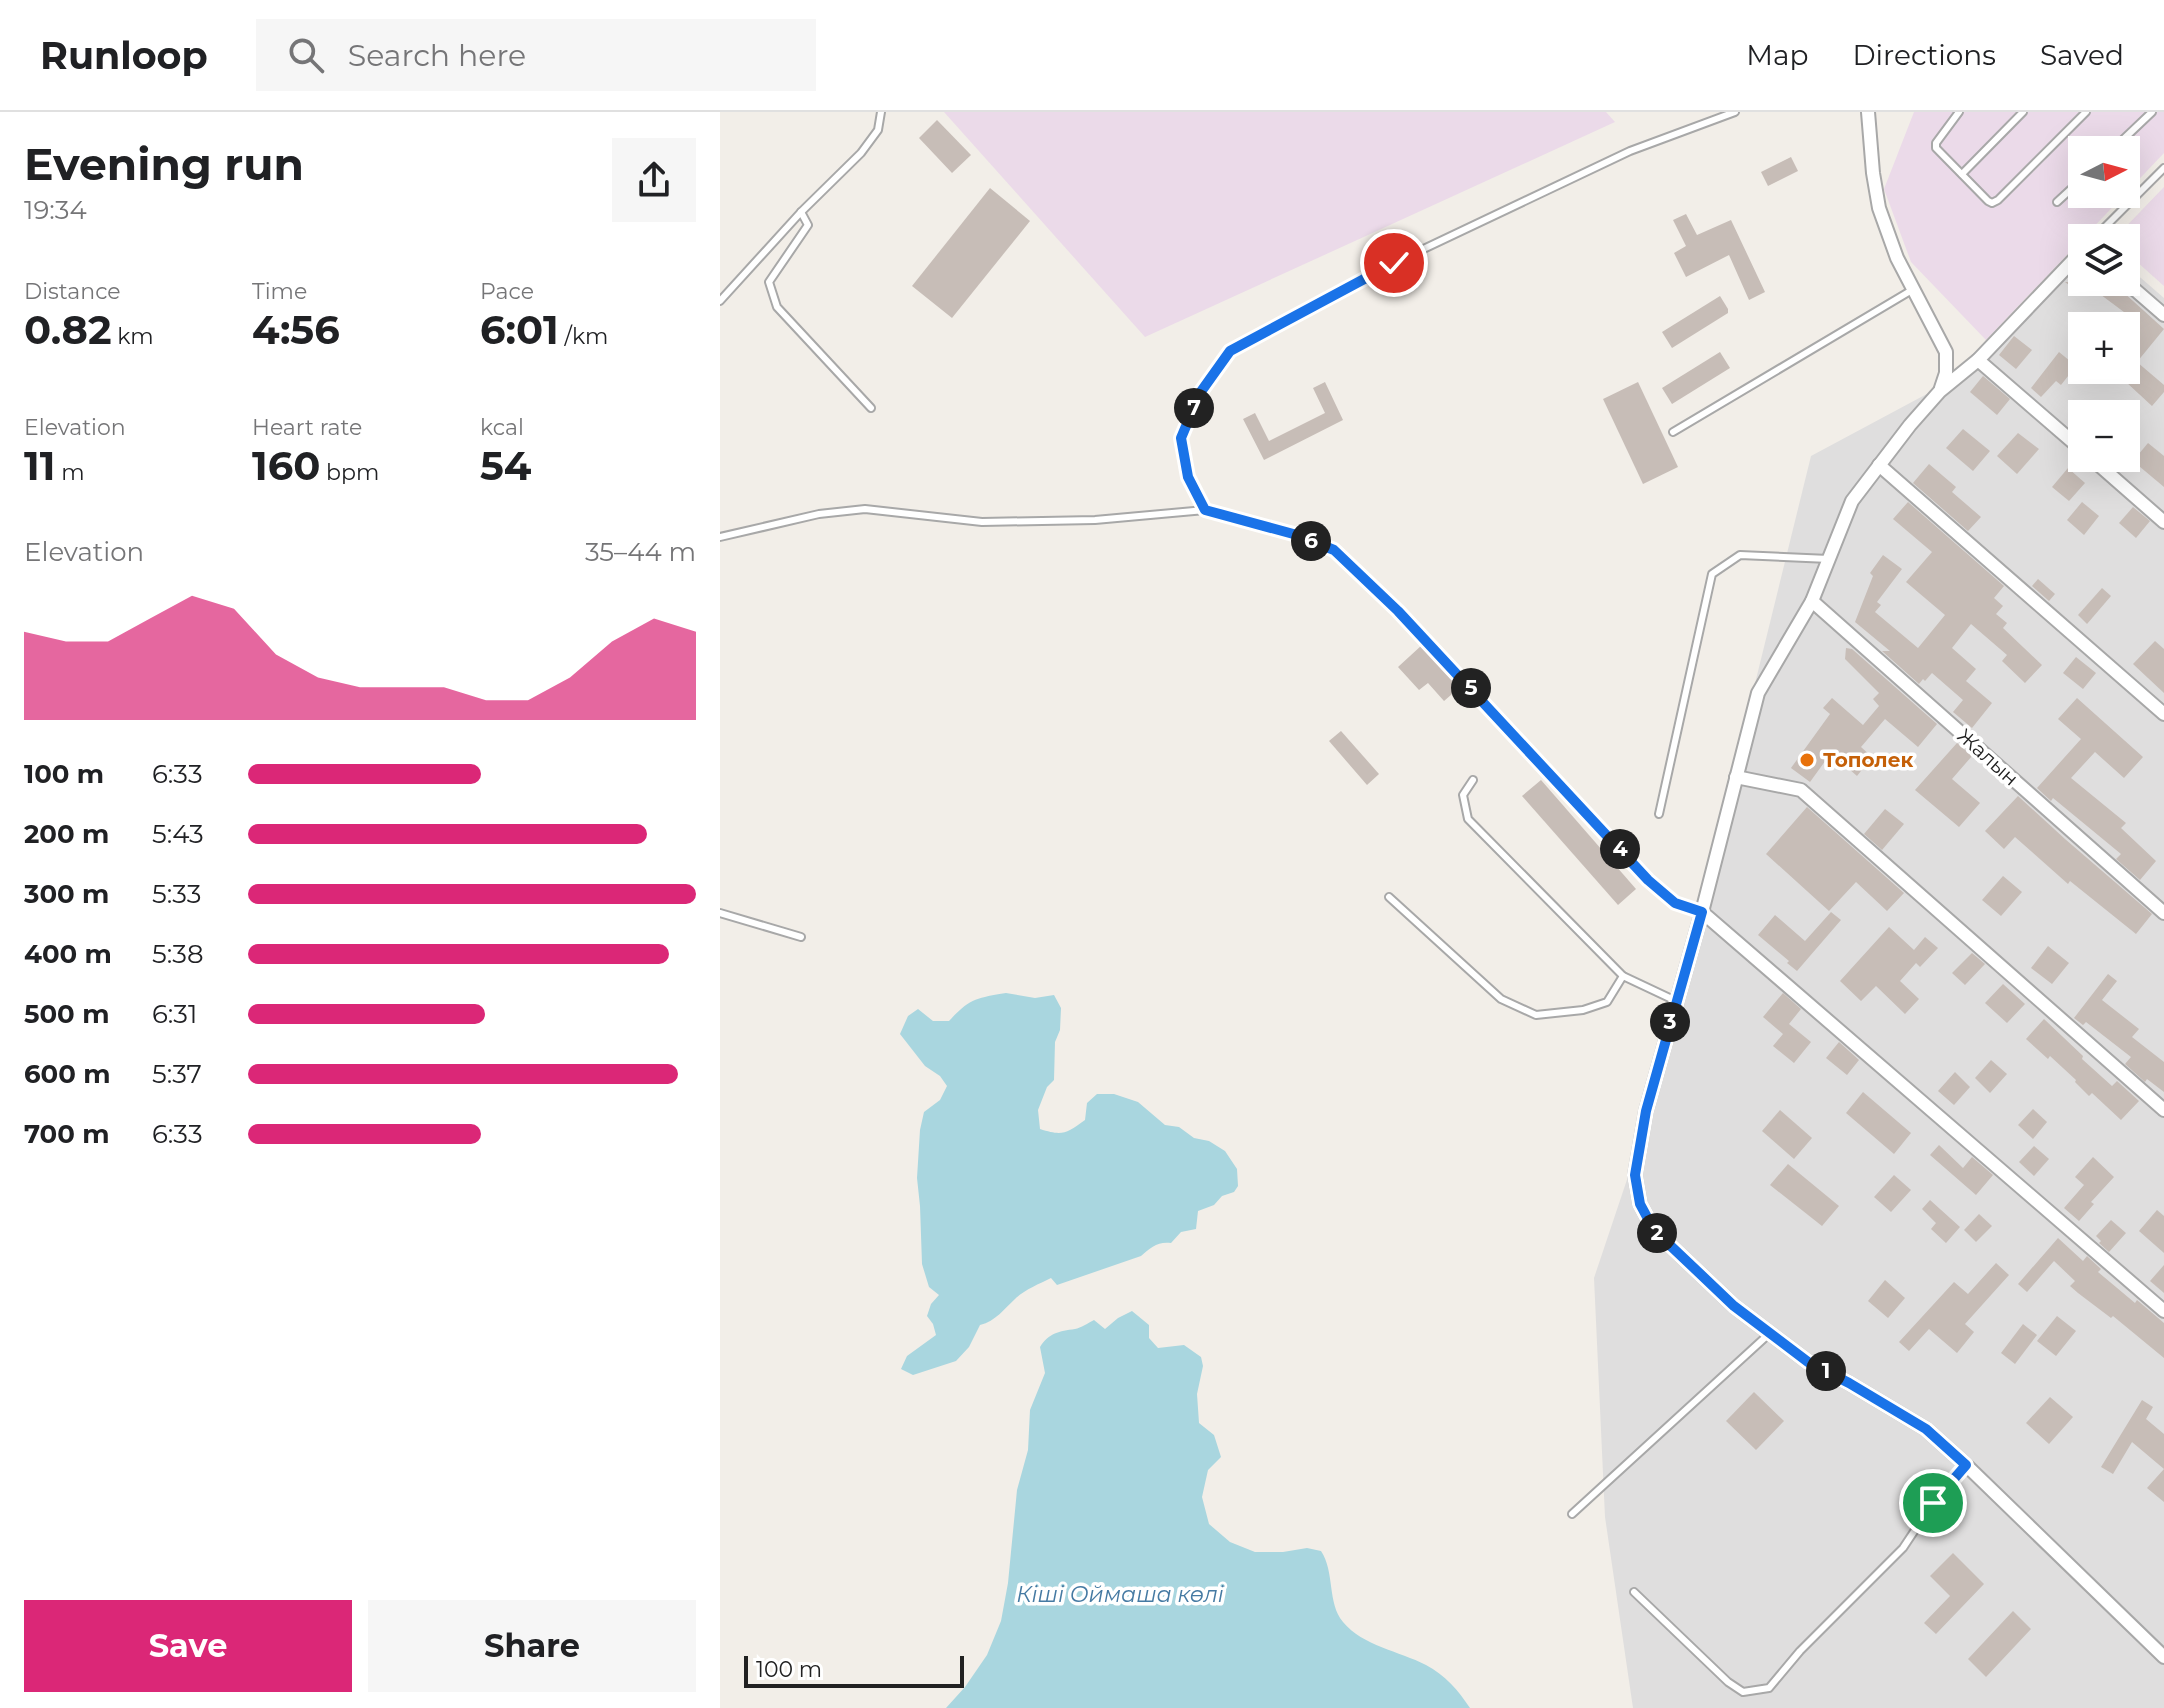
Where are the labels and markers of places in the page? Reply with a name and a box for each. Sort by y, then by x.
pin [1360,229,1428,297]
pin: 7 [1174,388,1214,428]
pin: 6 [1291,521,1331,561]
pin: 5 [1451,668,1491,708]
place label: Тополек [1823,748,1914,772]
marker: Тополек [1798,751,1816,769]
pin: 4 [1600,829,1640,869]
pin: 3 [1650,1002,1690,1042]
pin: 2 [1637,1213,1677,1253]
pin: 1 [1806,1351,1846,1391]
pin [1899,1469,1967,1537]

